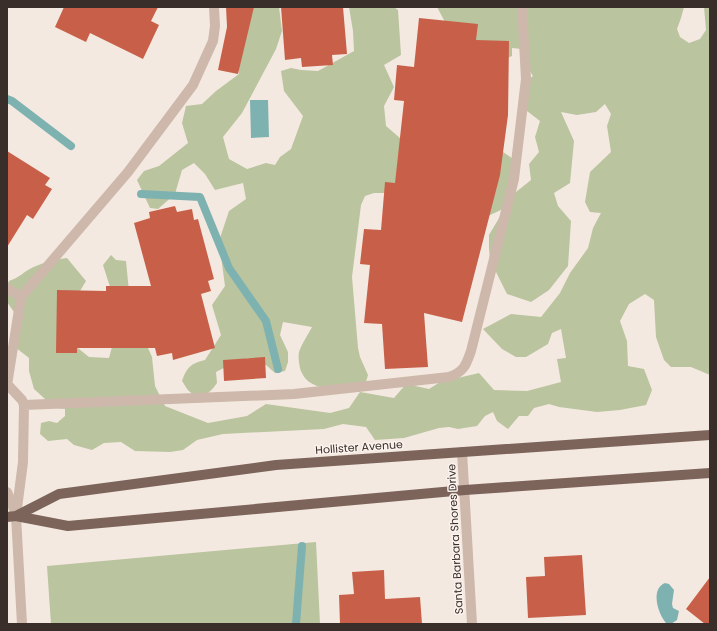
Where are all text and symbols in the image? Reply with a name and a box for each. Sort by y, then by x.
street label: Hollister Avenue [315,436,403,458]
street label: Santa Barbara Shores Drive [443,463,467,615]

